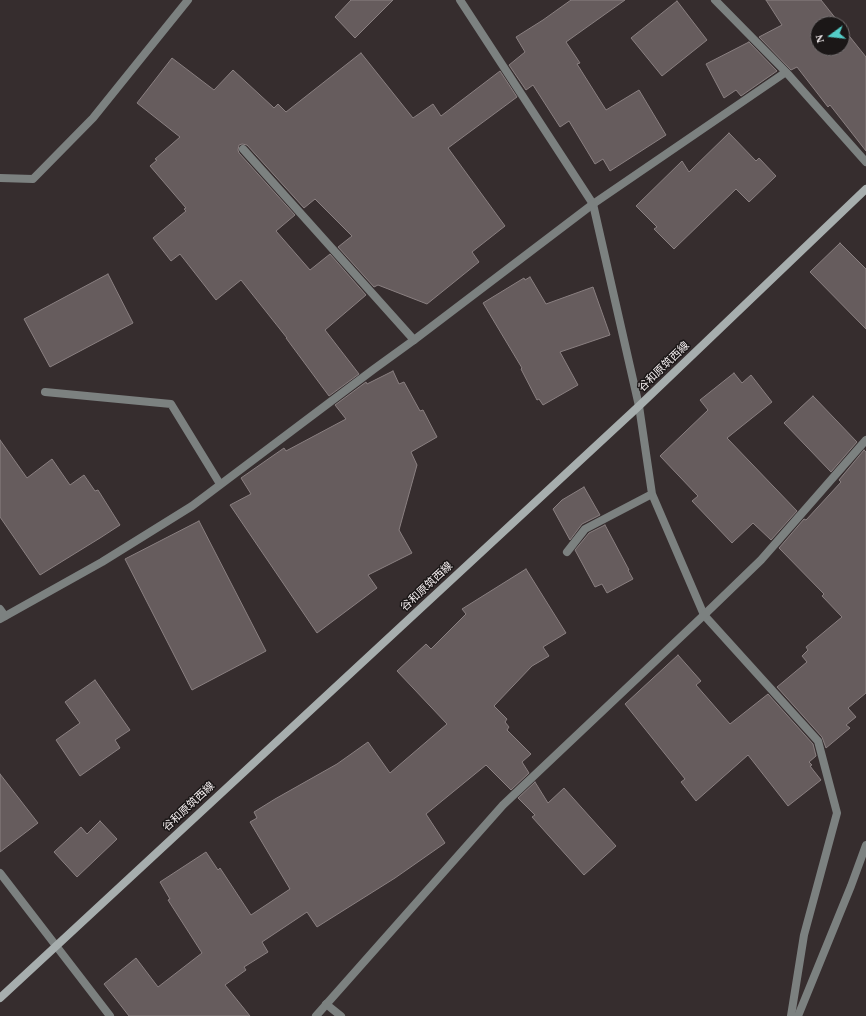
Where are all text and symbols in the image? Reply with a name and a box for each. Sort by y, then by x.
north arrow [810,16,850,56]
text: N [813,33,826,44]
street label: 谷和原筑西線 [636,339,692,395]
street label: 谷和原筑西線 [398,560,456,614]
street label: 谷和原筑西線 [160,780,218,834]

